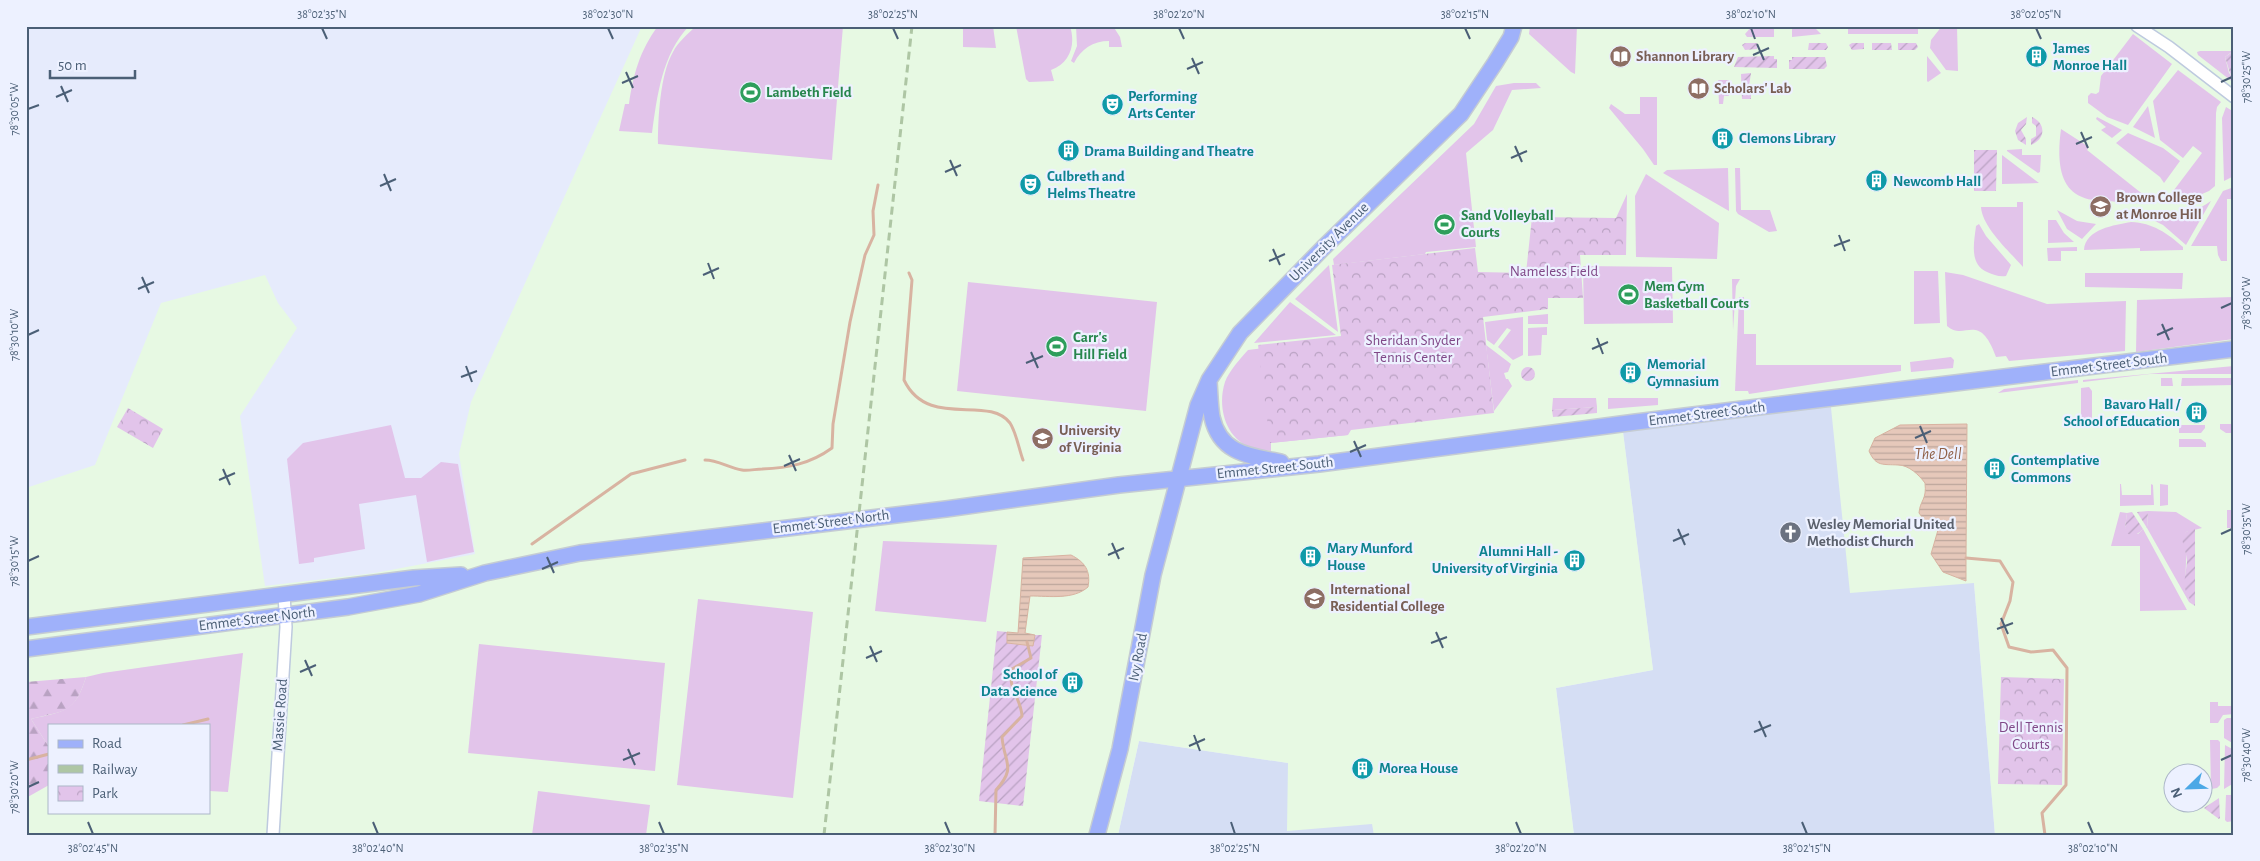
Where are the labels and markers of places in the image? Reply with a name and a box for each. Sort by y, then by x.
place label: James Monroe Hall [2053,41,2127,73]
library icon: Shannon Library [1608,44,1632,68]
building icon: James Monroe Hall [2025,45,2049,69]
place label: Shannon Library [1636,49,1734,64]
library icon: Scholars' Lab [1686,76,1710,100]
sports icon: Lambeth Field [738,80,762,104]
place label: Scholars' Lab [1714,81,1791,96]
place label: Lambeth Field [766,85,852,100]
place label: Performing Arts Center [1128,89,1197,121]
theatre icon: Performing Arts Center [1100,93,1124,117]
building icon: Clemons Library [1711,126,1735,150]
place label: Clemons Library [1739,131,1836,146]
building icon: Drama Building and Theatre [1056,139,1080,163]
place label: Drama Building and Theatre [1084,144,1254,159]
place label: Culbreth and Helms Theatre [1047,169,1136,201]
building icon: Newcomb Hall [1865,169,1889,193]
theatre icon: Culbreth and Helms Theatre [1019,173,1043,197]
place label: Newcomb Hall [1893,174,1981,189]
place label: Brown College at Monroe Hill [2116,190,2202,222]
school or university icon: Brown College at Monroe Hill [2088,194,2112,218]
place label: Sand Volleyball Courts [1461,208,1554,240]
sports icon: Sand Volleyball Courts [1433,212,1457,236]
place label: Mem Gym Basketball Courts [1644,279,1749,311]
sports icon: Mem Gym Basketball Courts [1616,283,1640,307]
place label: Carr's Hill Field [1073,330,1127,362]
sports icon: Carr's Hill Field [1045,334,1069,358]
place label: Memorial Gymnasium [1647,357,1719,389]
building icon: Memorial Gymnasium [1619,361,1643,385]
place label: Bavaro Hall / School of Education [2064,397,2181,429]
building icon: Bavaro Hall / School of Education [2184,401,2208,425]
place label: University of Virginia [1059,423,1122,455]
school or university icon: University of Virginia [1031,427,1055,451]
place label: Contemplative Commons [2011,453,2099,485]
building icon: Contemplative Commons [1983,457,2007,481]
place label: Wesley Memorial United Methodist Church [1807,517,1955,549]
church icon: Wesley Memorial United Methodist Church [1779,521,1803,545]
place label: Mary Munford House [1327,541,1413,573]
place label: Alumni Hall - University of Virginia [1432,544,1558,576]
building icon: Mary Munford House [1299,545,1323,569]
building icon: Alumni Hall - University of Virginia [1562,548,1586,572]
place label: International Residential College [1330,582,1445,614]
school or university icon: International Residential College [1302,586,1326,610]
place label: School of Data Science [981,667,1058,699]
building icon: School of Data Science [1061,671,1085,695]
building icon: Morea House [1351,756,1375,780]
place label: Morea House [1379,761,1458,776]

